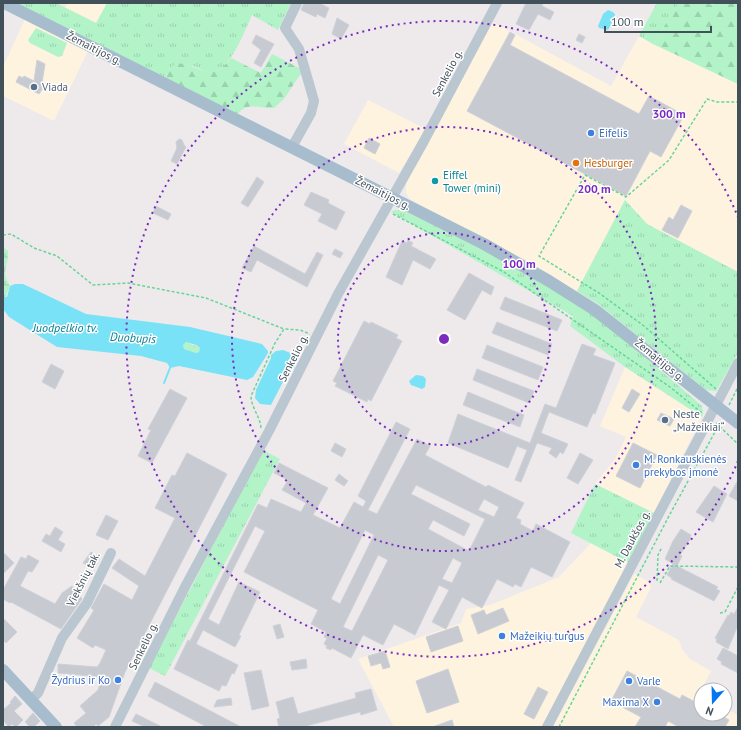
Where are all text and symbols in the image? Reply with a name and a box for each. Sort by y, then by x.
scale bar [605,8,711,34]
text: 100 m [611,14,644,29]
street label: Žemaitijos g. [64,28,124,68]
street label: Senkelio g. [429,47,465,99]
place label: Viada [41,80,68,94]
marker: Viada [29,82,39,92]
text: 300 m [652,106,686,121]
place label: Eifelis [599,126,628,140]
marker: Eifelis [586,128,596,138]
place label: Hesburger [584,156,633,170]
marker: Hesburger [571,158,581,168]
place label: Eiffel Tower (mini) [443,168,501,195]
street label: Žemaitijos g. [353,173,413,213]
marker: Eiffel Tower (mini) [430,176,440,186]
text: 200 m [577,181,611,196]
text: 100 m [502,256,536,271]
water label: Juodpelkio tv. [32,320,97,335]
water label: Duobupis [110,329,157,346]
street label: Senkelio g. [275,332,311,384]
centre of rings [437,332,451,346]
street label: Žemaitijos g. [632,336,688,384]
place label: Neste „Mažeikiai“ [673,407,725,434]
marker: Neste „Mažeikiai“ [660,415,670,425]
place label: M. Ronkauskienės prekybos įmonė [644,452,727,479]
marker: M. Ronkauskienės prekybos įmonė [631,460,641,470]
street label: M. Daukšos g. [611,508,653,570]
street label: Viekšnių tak. [63,549,103,609]
street label: Senkelio g. [125,620,161,672]
place label: Mažeikių turgus [510,629,585,643]
marker: Mažeikių turgus [497,631,507,641]
place label: Žydrius ir Ko [51,673,110,687]
place label: Varle [636,674,661,688]
marker: Žydrius ir Ko [113,675,123,685]
marker: Varle [624,676,634,686]
north arrow [693,682,733,722]
place label: Maxima X [602,695,649,709]
marker: Maxima X [652,697,662,707]
text: N [704,704,715,719]

